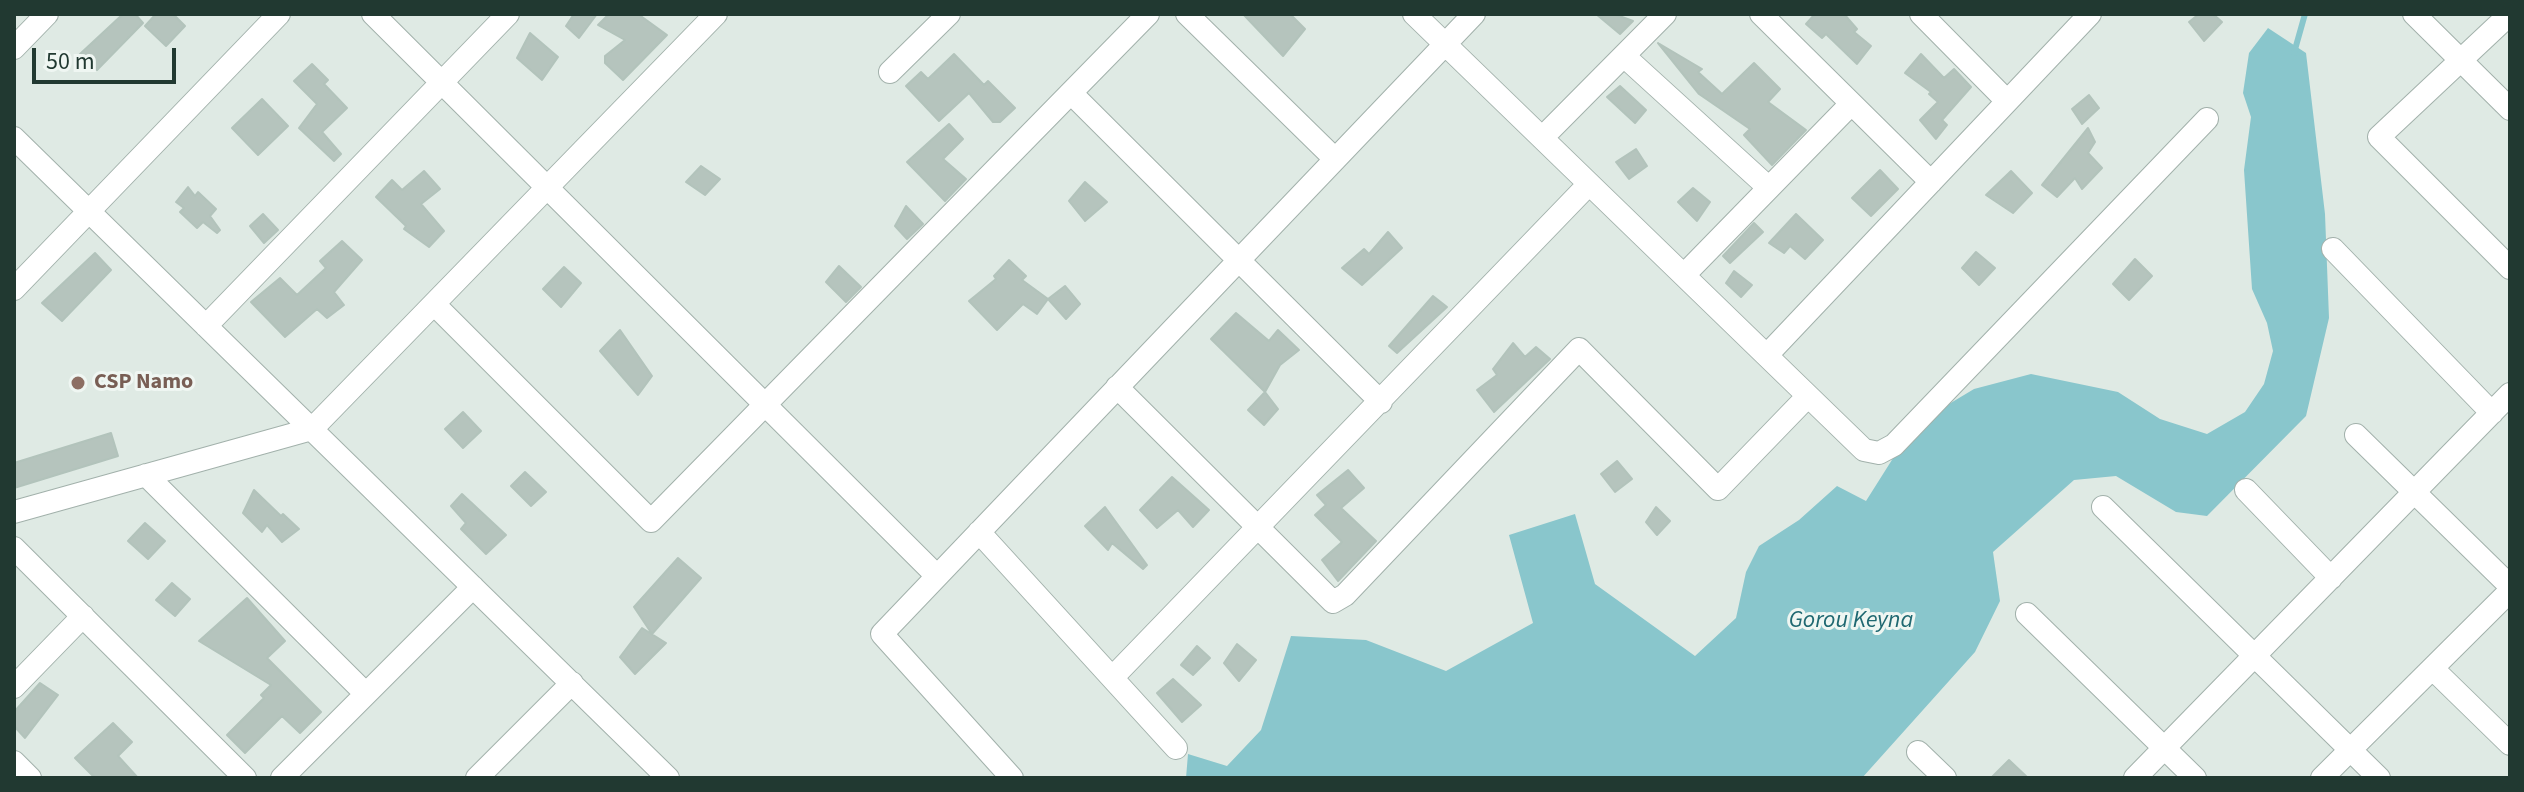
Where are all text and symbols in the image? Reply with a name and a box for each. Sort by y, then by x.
scale bar [36,32,180,82]
text: 50 m [46,44,95,79]
place label: CSP Namo [94,370,193,396]
marker: CSP Namo [69,374,87,392]
water label: Gorou Keyna [1789,608,1913,636]

